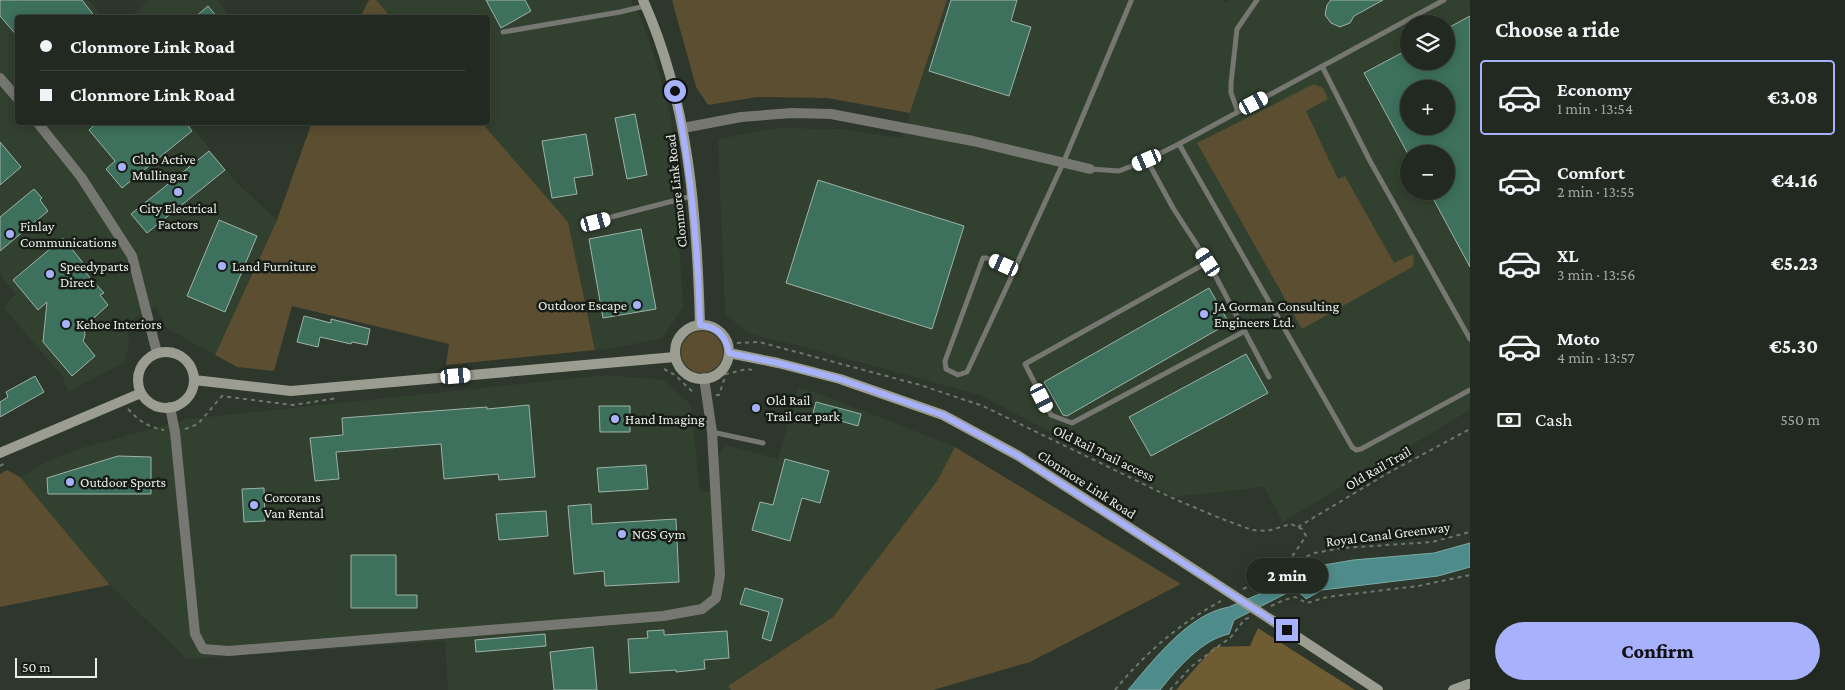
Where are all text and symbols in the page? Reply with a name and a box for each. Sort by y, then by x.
map controls [1400,15,1455,200]
button: layers [1400,15,1455,70]
text: Choose a ride [1495,17,1620,42]
text: Clonmore Link Road [70,36,235,57]
icon: car [1497,75,1542,120]
text: Economy [1557,79,1632,100]
route start [664,80,686,102]
button: + [1400,80,1455,135]
text: Clonmore Link Road [70,84,235,105]
text: €3.08 [1768,87,1818,108]
car [1237,89,1270,117]
text: 1 min · 13:54 [1557,100,1633,117]
street label: Clonmore Link Road [662,133,690,248]
button: − [1400,145,1455,200]
car [1130,147,1163,173]
place label: Club Active Mullingar [132,151,196,183]
icon: car [1497,158,1542,203]
marker: Club Active Mullingar [116,161,128,173]
text: Comfort [1557,162,1625,183]
text: €4.16 [1771,170,1818,191]
text: 2 min · 13:55 [1557,183,1635,200]
marker: City Electrical Factors [172,186,184,198]
place label: City Electrical Factors [139,200,217,232]
car [579,211,612,233]
place label: Finlay Communications [20,218,117,250]
marker: Finlay Communications [4,228,16,240]
icon: car [1497,241,1542,286]
car [1193,245,1222,279]
text: XL [1557,245,1579,266]
car [987,252,1020,278]
text: €5.23 [1771,253,1818,274]
place label: Speedyparts Direct [60,258,129,290]
place label: Land Furniture [232,258,316,274]
marker: Land Furniture [216,260,228,272]
text: 3 min · 13:56 [1557,266,1635,283]
marker: Speedyparts Direct [44,268,56,280]
place label: Outdoor Escape [538,297,627,313]
place label: JA Gorman Consulting Engineers Ltd. [1212,298,1339,330]
marker: Outdoor Escape [631,299,643,311]
marker: JA Gorman Consulting Engineers Ltd. [1198,308,1210,320]
place label: Kehoe Interiors [76,316,162,332]
marker: Kehoe Interiors [60,318,72,330]
icon: car [1497,324,1542,369]
text: Moto [1557,328,1600,349]
text: €5.30 [1769,336,1818,357]
text: 4 min · 13:57 [1557,349,1635,366]
car [440,367,471,385]
car [1028,381,1055,415]
place label: Old Rail Trail car park [766,392,840,424]
marker: Old Rail Trail car park [750,402,762,414]
icon: cash [1495,406,1523,434]
text: Cash [1535,409,1573,430]
place label: Hand Imaging [625,411,705,427]
text: 550 m [1780,411,1820,428]
marker: Hand Imaging [609,413,621,425]
street label: Old Rail Trail access [1051,421,1157,485]
street label: Old Rail Trail [1342,443,1414,493]
street label: Clonmore Link Road [1035,446,1140,522]
place label: Outdoor Sports [80,474,166,490]
marker: Outdoor Sports [64,476,76,488]
place label: Corcorans Van Rental [264,489,324,521]
marker: Corcorans Van Rental [248,499,260,511]
street label: Royal Canal Greenway [1325,518,1452,550]
place label: NGS Gym [632,526,686,542]
marker: NGS Gym [616,528,628,540]
callout: 2 min [1246,558,1328,592]
text: 2 min [1267,567,1307,584]
route end [1276,619,1298,641]
button: Confirm [1495,622,1820,680]
scale bar [15,655,98,678]
text: 50 m [22,659,50,675]

